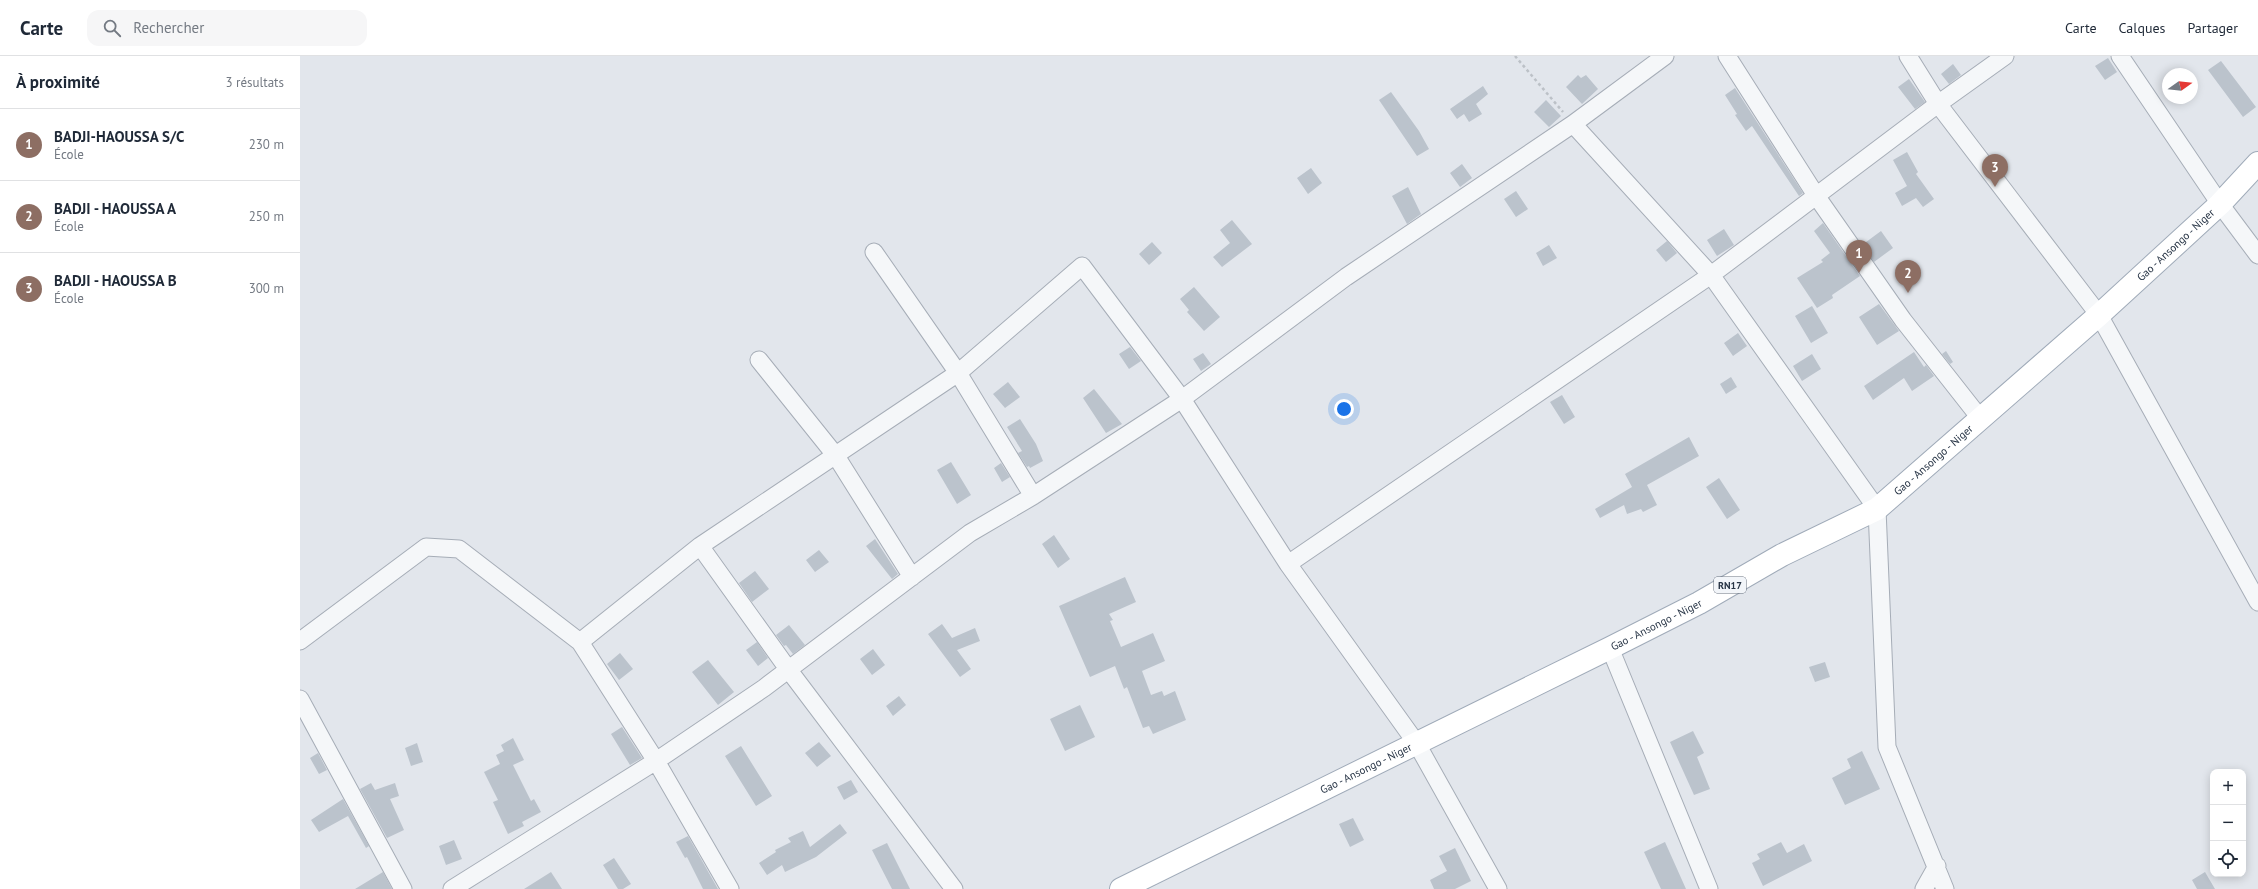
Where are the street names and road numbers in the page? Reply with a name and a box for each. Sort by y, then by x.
street label: Gao - Ansongo - Niger [2134,206,2217,284]
street label: Gao - Ansongo - Niger [1891,421,1976,498]
road number: RN17 [1714,577,1746,593]
street label: Gao - Ansongo - Niger [1608,596,1705,654]
street label: Gao - Ansongo - Niger [1318,740,1414,797]

